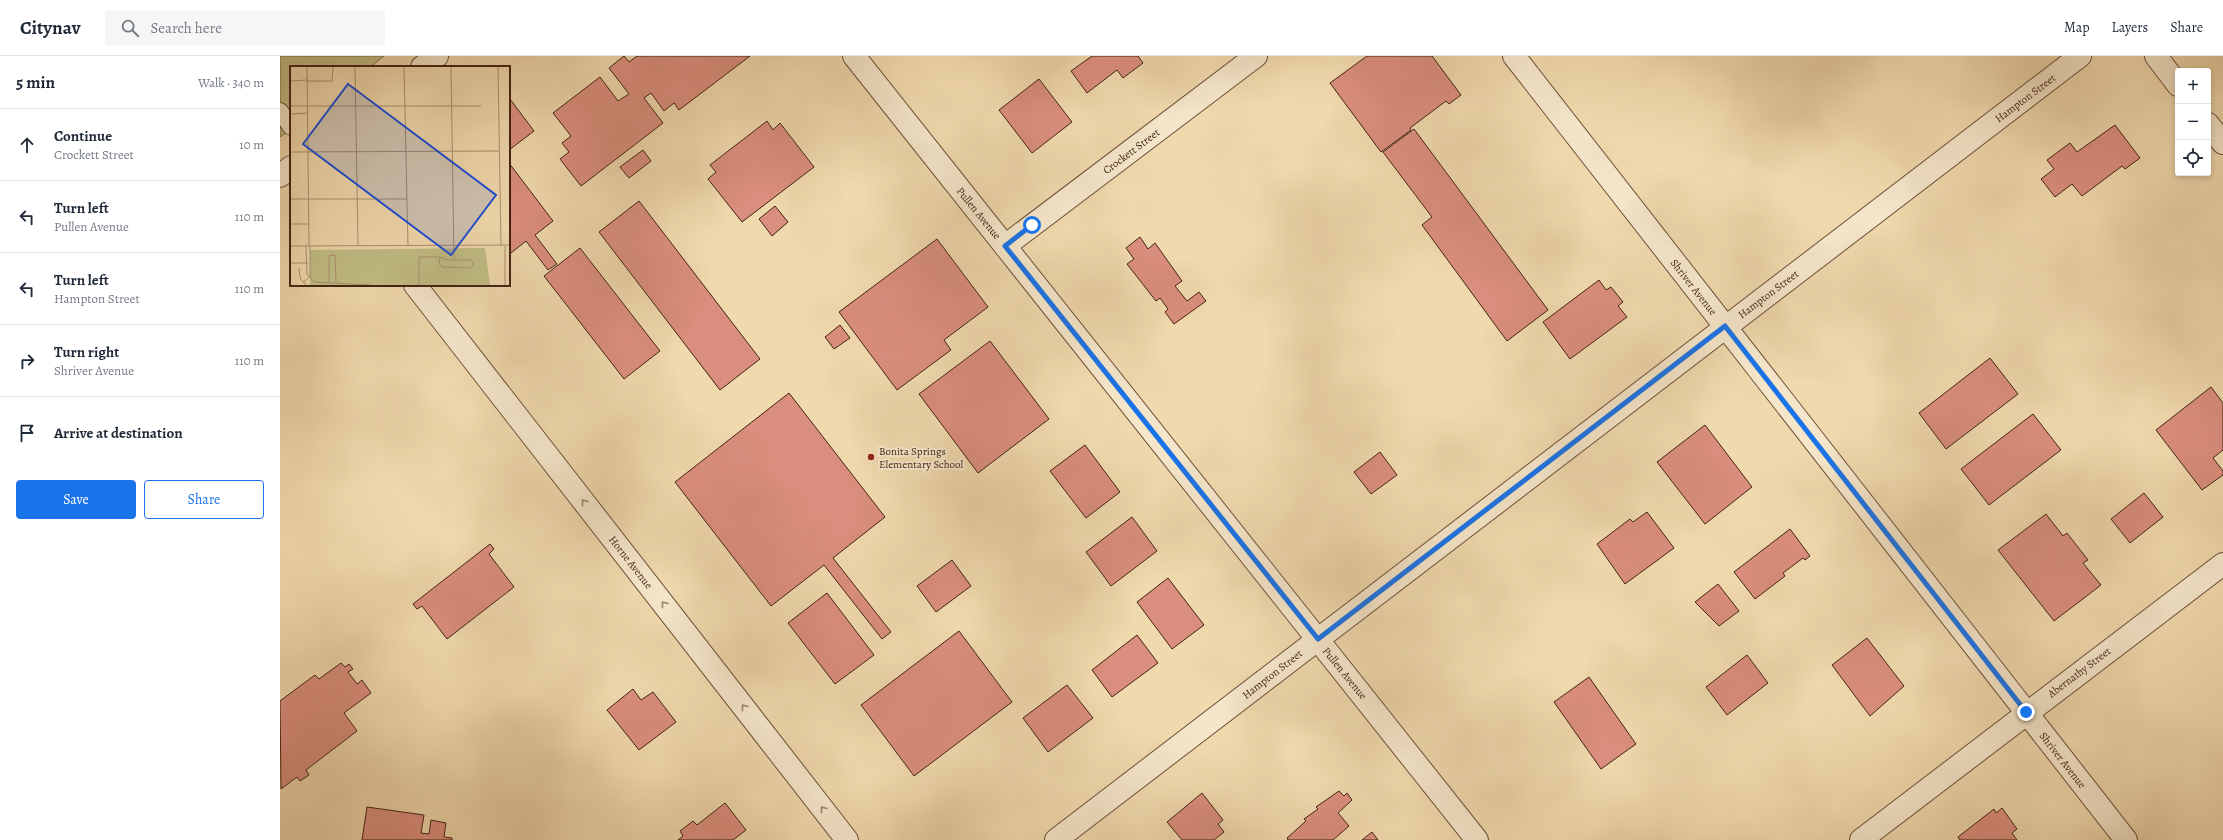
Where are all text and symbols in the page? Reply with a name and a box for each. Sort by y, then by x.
search box [105,10,385,46]
text: Citynav [20,15,81,41]
icon: search [119,17,141,39]
text: Search here [151,18,222,38]
text: Map [2064,18,2090,37]
text: Layers [2112,18,2148,37]
text: Share [2170,18,2203,37]
inset map [290,66,510,286]
map controls [2175,68,2211,176]
button: + [2175,68,2211,104]
street label: Hampton Street [1992,70,2059,126]
text: 5 min [16,71,55,94]
text: Walk · 340 m [198,74,264,91]
button: − [2175,104,2211,140]
street label: Crockett Street [1100,125,1163,178]
text: Continue [54,126,112,146]
icon: ahead [16,134,38,156]
text: 10 m [239,136,264,153]
button: locate [2175,140,2211,176]
text: Crockett Street [54,146,134,163]
street label: Pullen Avenue [953,184,1004,243]
text: Turn left [54,198,109,218]
icon: left [16,206,38,228]
text: 110 m [235,208,264,225]
route start [1023,216,1041,234]
text: Pullen Avenue [54,218,129,235]
street label: Shriver Avenue [1667,256,1720,319]
street label: Hampton Street [1735,266,1802,322]
text: Turn left [54,270,109,290]
icon: left [16,278,38,300]
text: 110 m [235,280,264,297]
text: Hampton Street [54,290,140,307]
text: Turn right [54,342,119,362]
icon: right [16,350,38,372]
text: 110 m [235,352,264,369]
text: Shriver Avenue [54,362,134,379]
icon: arrive [16,422,38,444]
text: Arrive at destination [54,423,183,443]
place label: Bonita Springs Elementary School [879,444,964,472]
marker: Bonita Springs Elementary School [866,452,876,462]
button: Save [16,480,136,519]
button: Share [144,480,264,519]
one-way arrow [581,499,588,506]
street label: Horne Avenue [605,533,656,592]
one-way arrow [661,602,668,609]
street label: Abernathy Street [2044,643,2114,702]
street label: Pullen Avenue [1319,644,1370,703]
street label: Hampton Street [1239,646,1306,703]
route end [2017,703,2035,721]
one-way arrow [741,704,748,711]
street label: Shriver Avenue [2036,729,2089,792]
one-way arrow [821,807,828,814]

